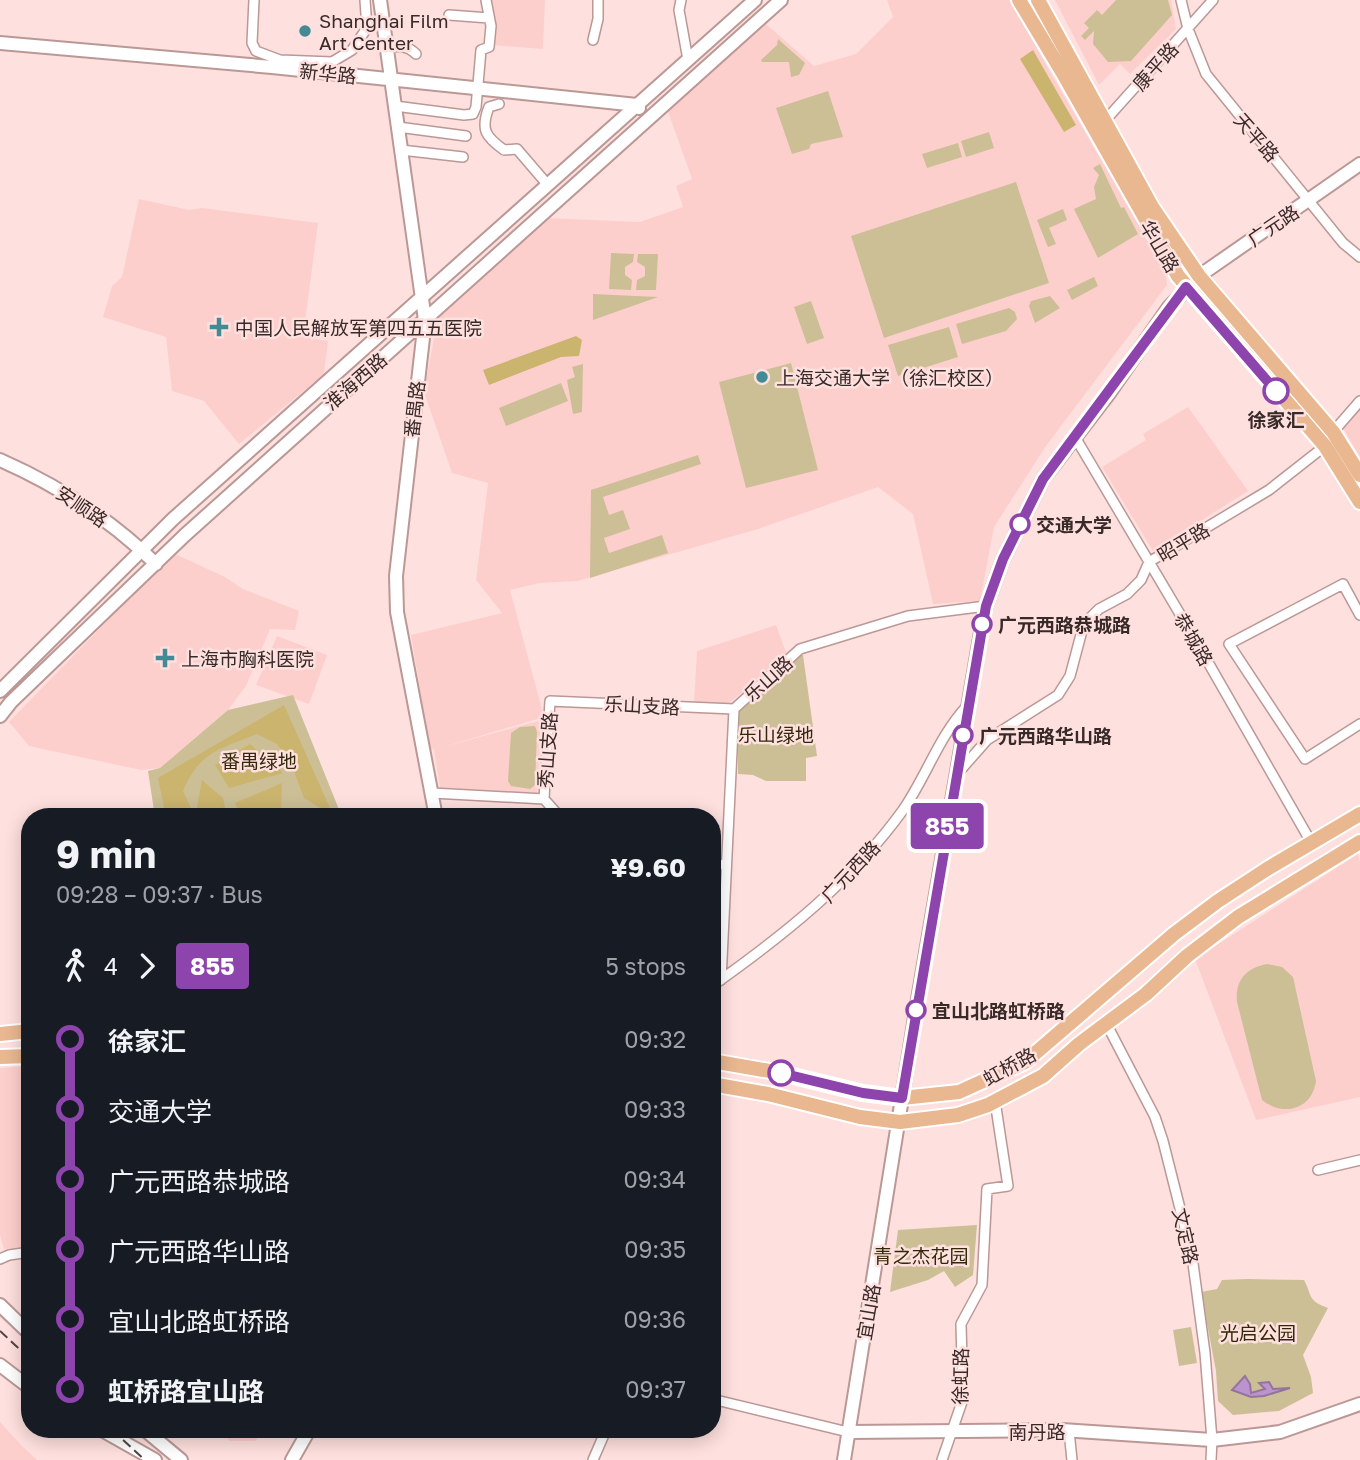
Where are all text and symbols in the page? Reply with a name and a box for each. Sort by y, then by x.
place label: Shanghai Film Art Center [319,9,449,54]
marker: Shanghai Film Art Center [297,23,313,39]
street label: 康平路 [1127,37,1183,95]
street label: 新华路 [298,59,358,87]
street label: 天平路 [1230,108,1284,166]
street label: 广元路 [1243,200,1303,250]
street label: 华山路 [1135,216,1185,276]
place label: 中国人民解放军第四五五医院 [235,316,482,339]
marker: 中国人民解放军第四五五医院 [209,317,229,337]
street label: 淮海西路 [319,347,391,415]
place label: 上海交通大学（徐汇校区） [776,366,1004,389]
marker: 上海交通大学（徐汇校区） [754,369,770,385]
marker: 徐家汇 [1263,378,1289,404]
street label: 番禺路 [399,379,429,439]
place label: 徐家汇 [1247,408,1305,431]
street label: 安顺路 [52,481,112,531]
place label: 交通大学 [1036,513,1112,536]
marker: 交通大学 [1010,514,1030,534]
street label: 昭平路 [1153,517,1213,567]
street label: 恭城路 [1170,609,1218,669]
place label: 广元西路恭城路 [998,613,1131,636]
marker: 广元西路恭城路 [972,614,992,634]
place label: 上海市胸科医院 [181,647,314,670]
marker: 上海市胸科医院 [155,648,175,668]
street label: 乐山路 [739,650,797,706]
street label: 乐山支路 [603,692,681,718]
street label: 秀山支路 [533,711,561,789]
park label: 乐山绿地 [738,723,814,746]
place label: 广元西路华山路 [979,724,1112,747]
marker: 广元西路华山路 [953,725,973,745]
park label: 番禺绿地 [221,749,297,772]
line badge: 855 [907,803,987,849]
text: 855 [925,811,969,840]
text: 9 min [56,831,156,876]
street label: 广元西路 [816,835,884,907]
text: ¥9.60 [611,852,686,883]
text: 09:28 – 09:37 · Bus [56,880,263,908]
icon: walk [56,947,94,985]
icon: forward [128,947,166,985]
text: 855 [190,951,235,980]
text: 4 [104,952,118,980]
text: 5 stops [605,952,686,980]
place label: 宜山北路虹桥路 [932,999,1065,1022]
marker: 宜山北路虹桥路 [906,1000,926,1020]
text: 09:32 [624,1025,686,1053]
text: 徐家汇 [108,1026,186,1057]
street label: 虹桥路 [978,1042,1040,1090]
unlabelled marker [768,1060,794,1086]
text: 09:33 [624,1095,686,1123]
text: 交通大学 [108,1096,212,1127]
text: 09:34 [623,1165,686,1193]
text: 广元西路恭城路 [108,1166,290,1197]
street label: 文定路 [1168,1206,1204,1266]
text: 09:35 [624,1235,686,1263]
text: 广元西路华山路 [108,1236,290,1267]
park label: 青之杰花园 [873,1244,969,1267]
street label: 宜山路 [852,1282,884,1342]
text: 09:36 [624,1305,686,1333]
text: 宜山北路虹桥路 [108,1306,290,1337]
park label: 光启公园 [1220,1321,1296,1344]
street label: 徐虹路 [948,1347,972,1405]
text: 09:37 [625,1375,686,1403]
text: 虹桥路宜山路 [108,1376,264,1407]
street label: 南丹路 [1008,1420,1066,1443]

